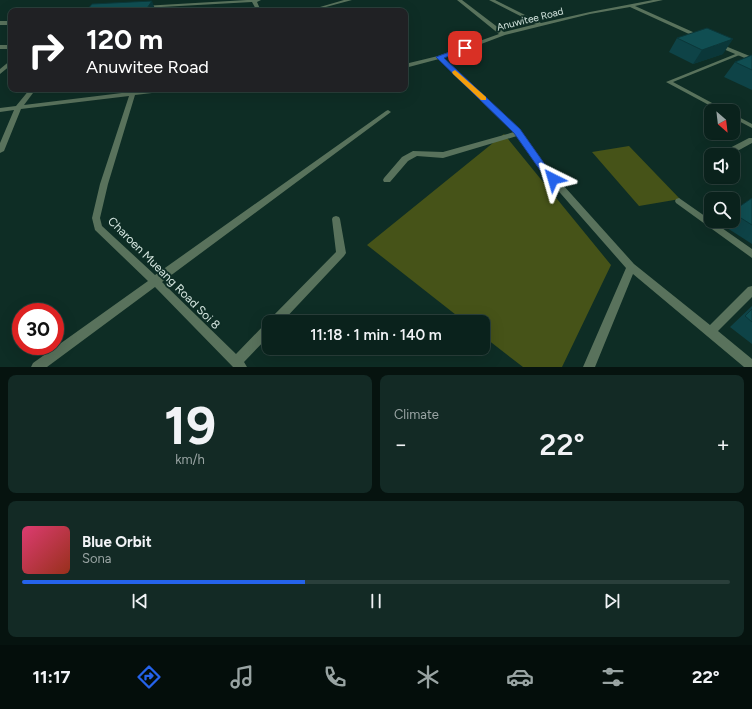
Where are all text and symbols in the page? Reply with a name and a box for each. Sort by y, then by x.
street label: Anuwitee Road [495,4,565,34]
text: 120 m [86,22,163,56]
icon: right [20,24,72,76]
pin [448,31,482,65]
icon: arrive [454,37,476,59]
text: Anuwitee Road [86,56,209,78]
north arrow [704,104,740,140]
map controls [704,104,740,228]
button: sound [704,148,740,184]
position arrow [532,158,574,200]
button: search [704,192,740,228]
street label: Charoen Mueang Road Soi 8 [105,214,223,332]
speed limit sign: 30 [12,303,64,355]
text: 11:18 · 1 min · 140 m [310,326,442,344]
text: 19 [164,395,216,457]
text: Climate [394,407,439,422]
text: 22° [539,426,585,463]
text: − [394,431,408,458]
text: + [716,431,730,458]
text: km/h [175,452,205,467]
text: Blue Orbit [82,533,152,551]
text: Sona [82,551,111,566]
icon: previous [129,590,151,612]
icon: pause [365,590,387,612]
icon: next [601,590,623,612]
icon: directions [135,663,163,691]
icon: music [228,663,256,691]
icon: phone [321,663,349,691]
icon: climate [414,663,442,691]
icon: car [506,663,534,691]
icon: filters [599,663,627,691]
text: 11:17 [32,666,71,688]
text: 22° [692,666,720,688]

